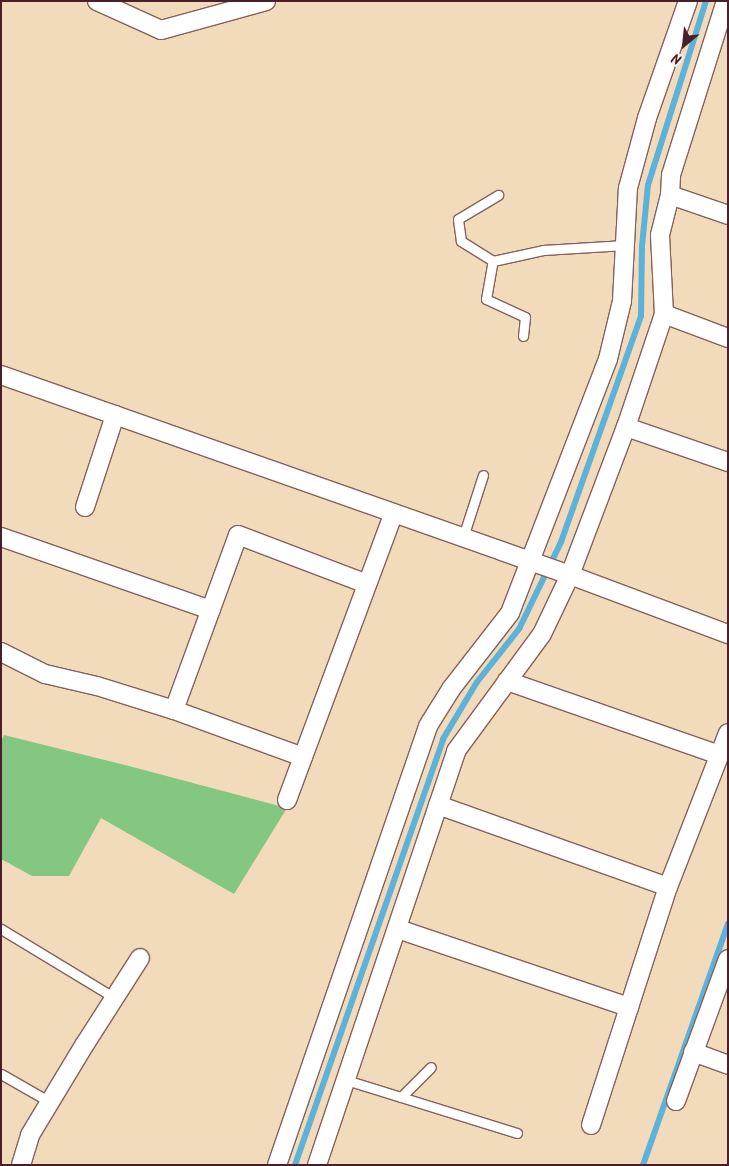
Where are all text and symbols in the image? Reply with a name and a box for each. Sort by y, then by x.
north arrow [659,20,709,70]
text: N [668,46,686,70]

